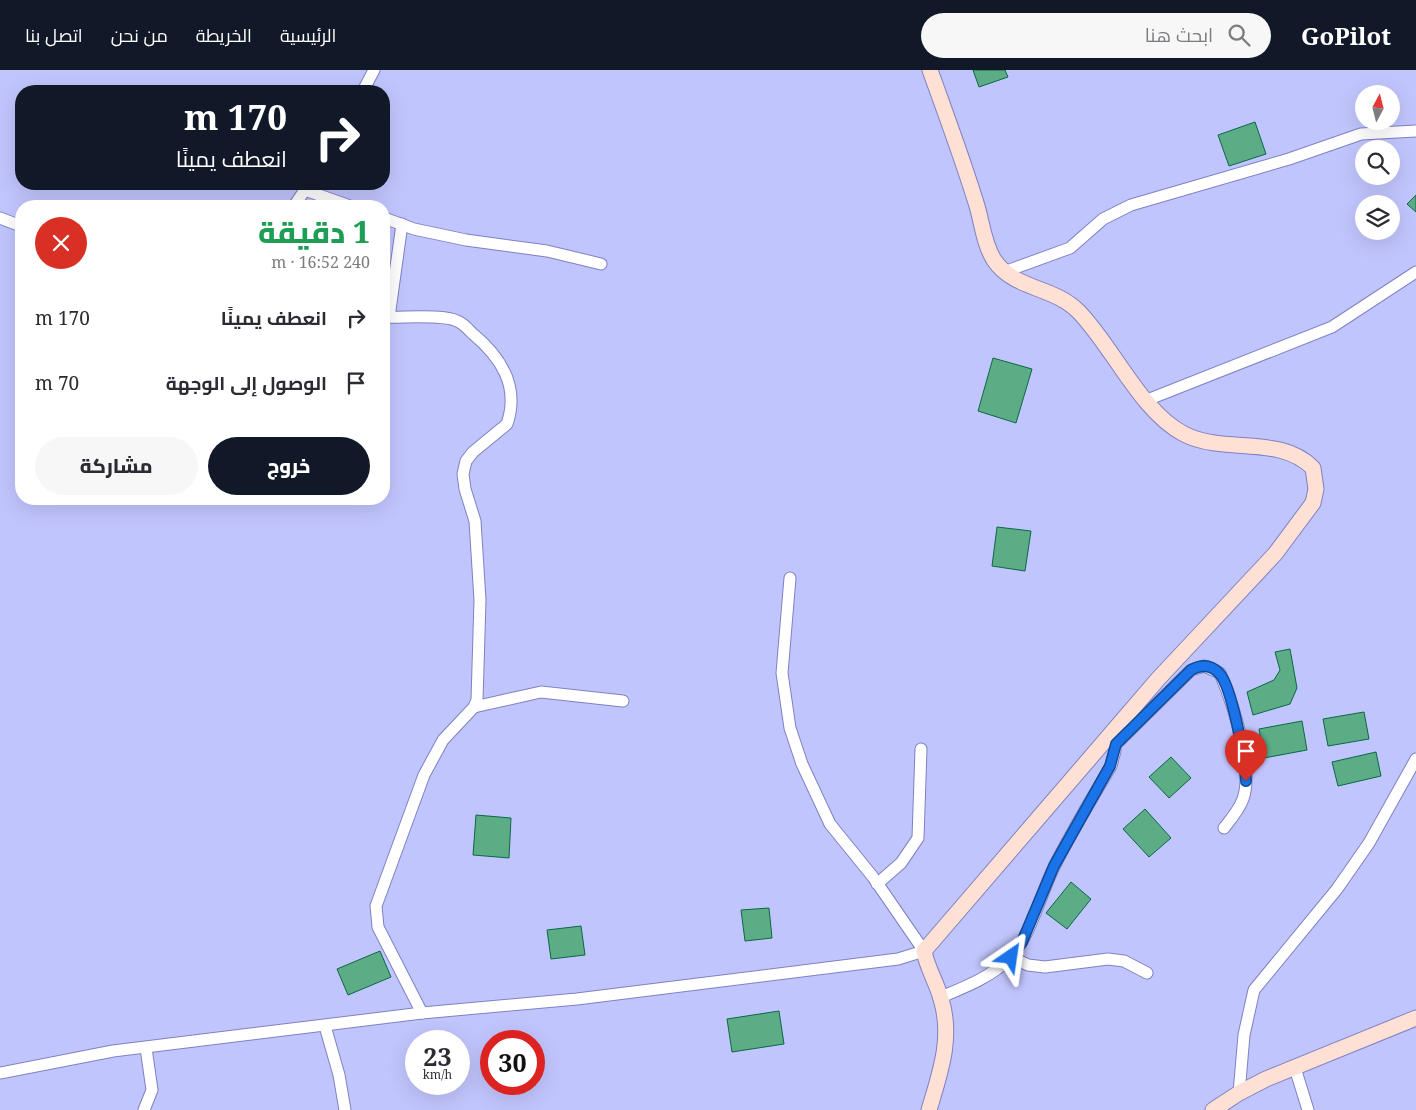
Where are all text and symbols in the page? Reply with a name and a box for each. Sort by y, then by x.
search box [921,13,1271,58]
text: GoPilot [1301,19,1391,52]
icon: search [1225,21,1253,49]
text: ابحث هنا [1145,22,1213,48]
text: اتصل بنا [25,23,83,47]
text: من نحن [111,23,168,47]
text: الخريطة [196,23,252,47]
text: الرئيسية [280,23,336,47]
north arrow [1355,85,1400,130]
map controls [1355,85,1400,240]
text: 170 m [184,93,287,140]
icon: right [305,105,370,170]
button: search [1355,140,1400,185]
text: انعطف يمينًا [176,143,287,173]
button: layers [1355,195,1400,240]
text: 1 دقيقة [258,211,370,252]
button: close [35,217,87,269]
text: 240 m · 16:52 [271,251,370,273]
icon: right [342,304,370,332]
text: 170 m [35,305,90,331]
text: انعطف يمينًا [221,305,327,331]
icon: arrive [342,369,370,397]
text: 70 m [35,370,79,396]
text: الوصول إلى الوجهة [166,370,327,396]
button: مشاركة [35,437,198,495]
button: خروج [208,437,370,495]
pin [1225,730,1267,781]
icon: arrive [1232,737,1260,765]
position arrow [984,930,1036,982]
speed limit sign: 30 [480,1030,545,1095]
text: 23 [423,1039,452,1073]
text: km/h [423,1066,452,1083]

